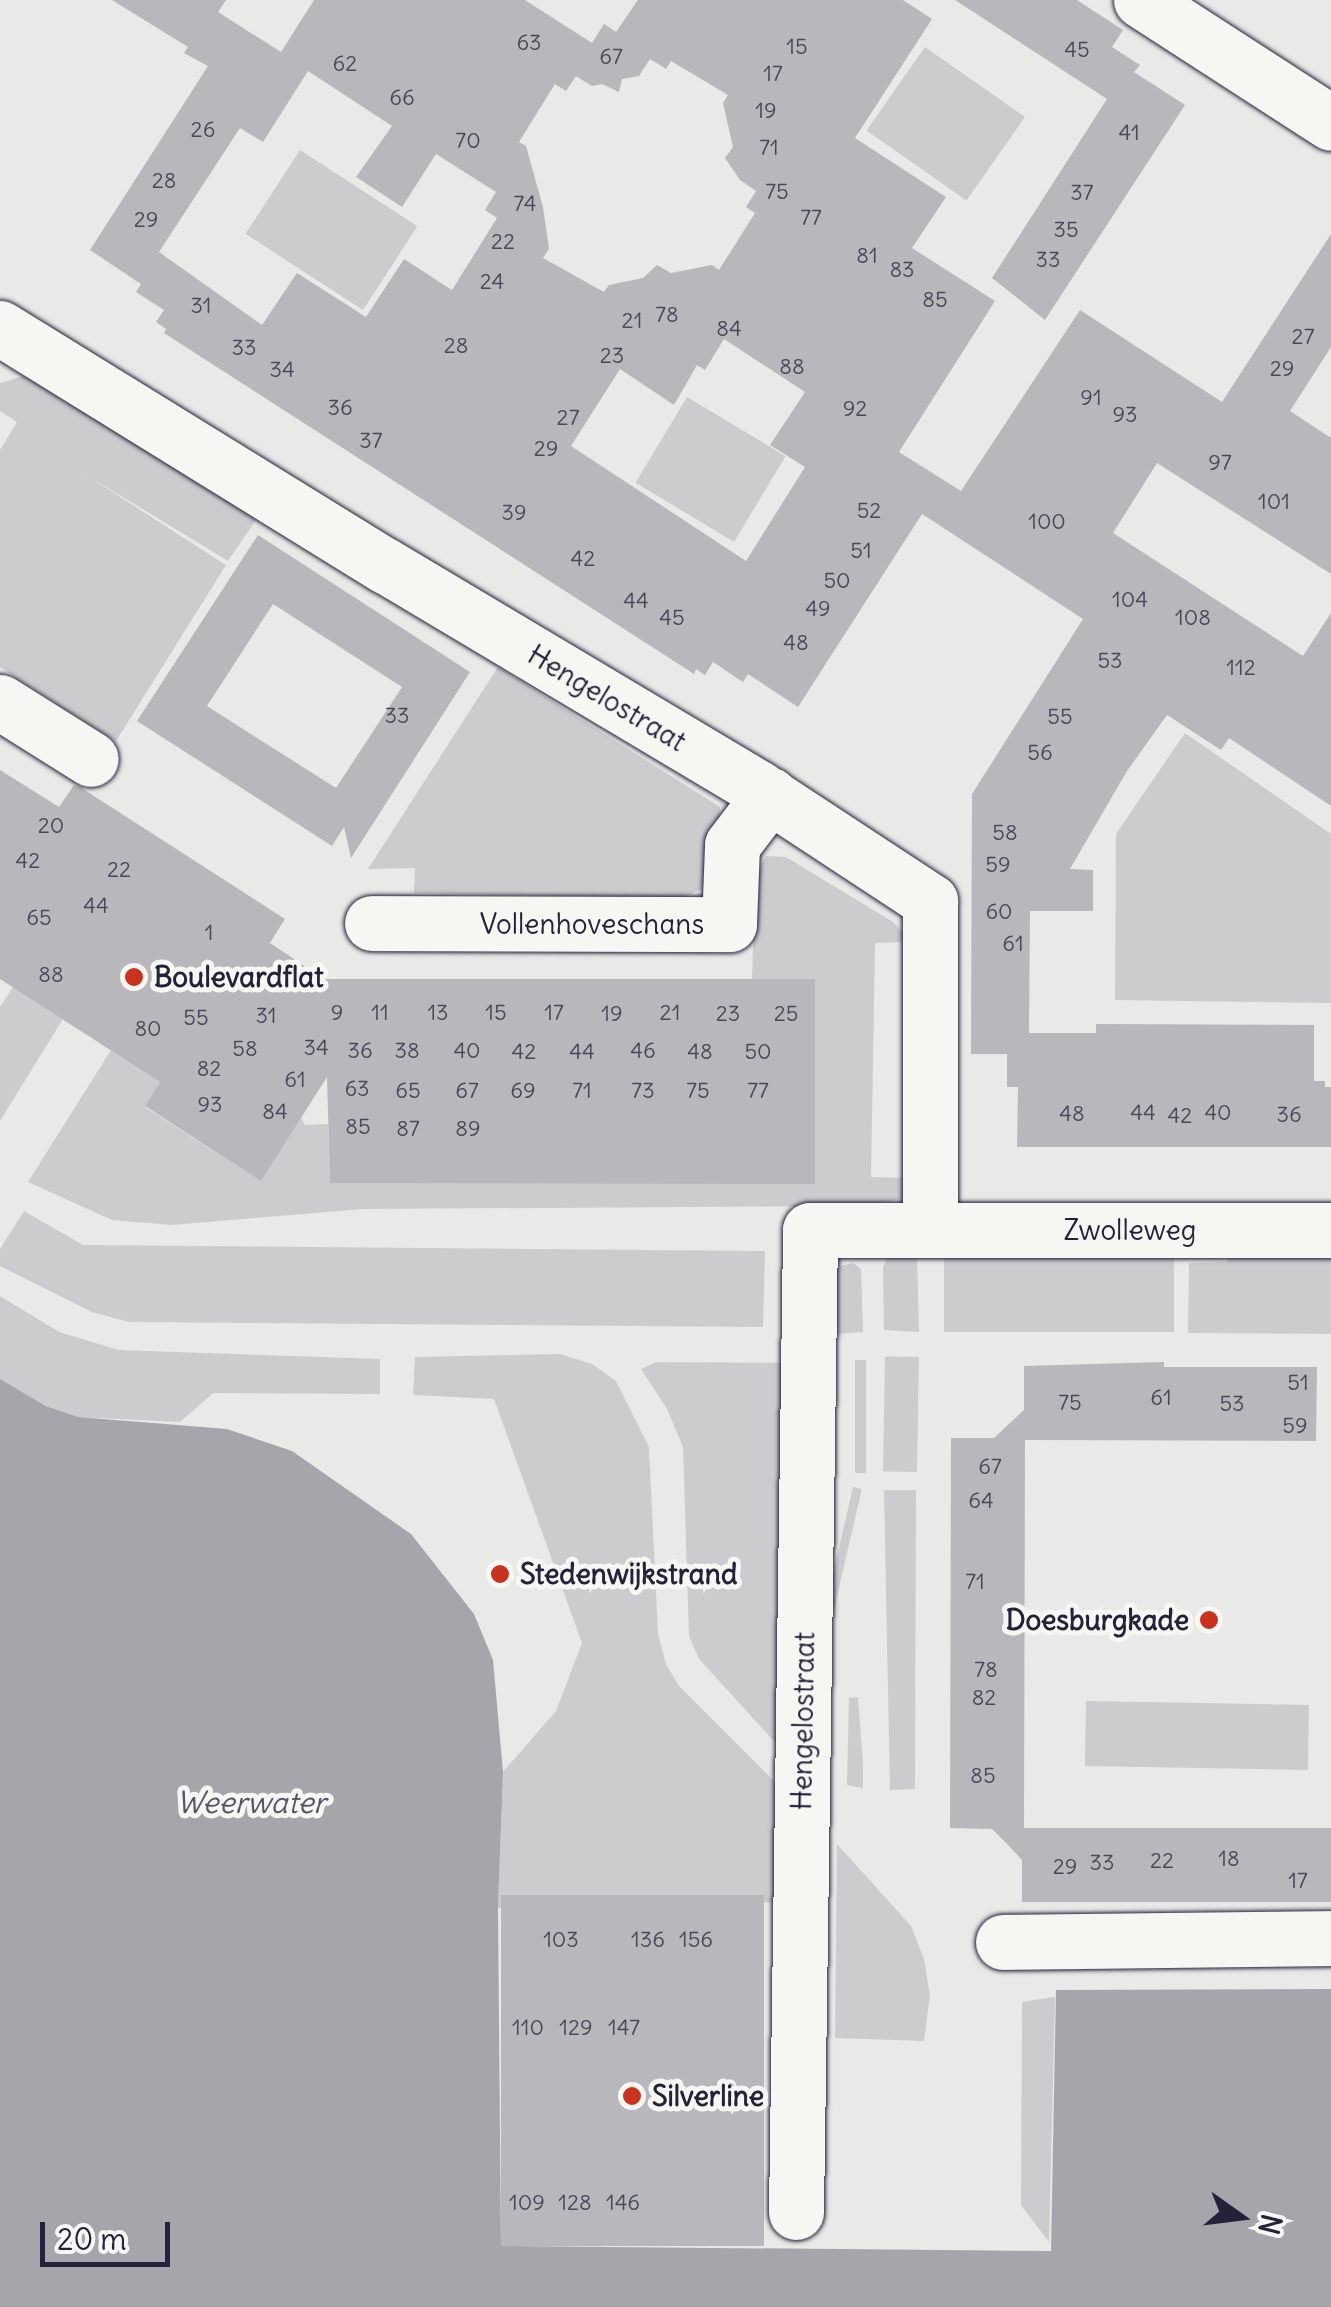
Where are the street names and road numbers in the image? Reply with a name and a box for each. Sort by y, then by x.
street label: Hengelostraat [522,638,692,758]
street label: Vollenhoveschans [480,907,704,941]
street label: Zwolleweg [1064,1213,1196,1247]
street label: Hengelostraat [785,1631,821,1811]

